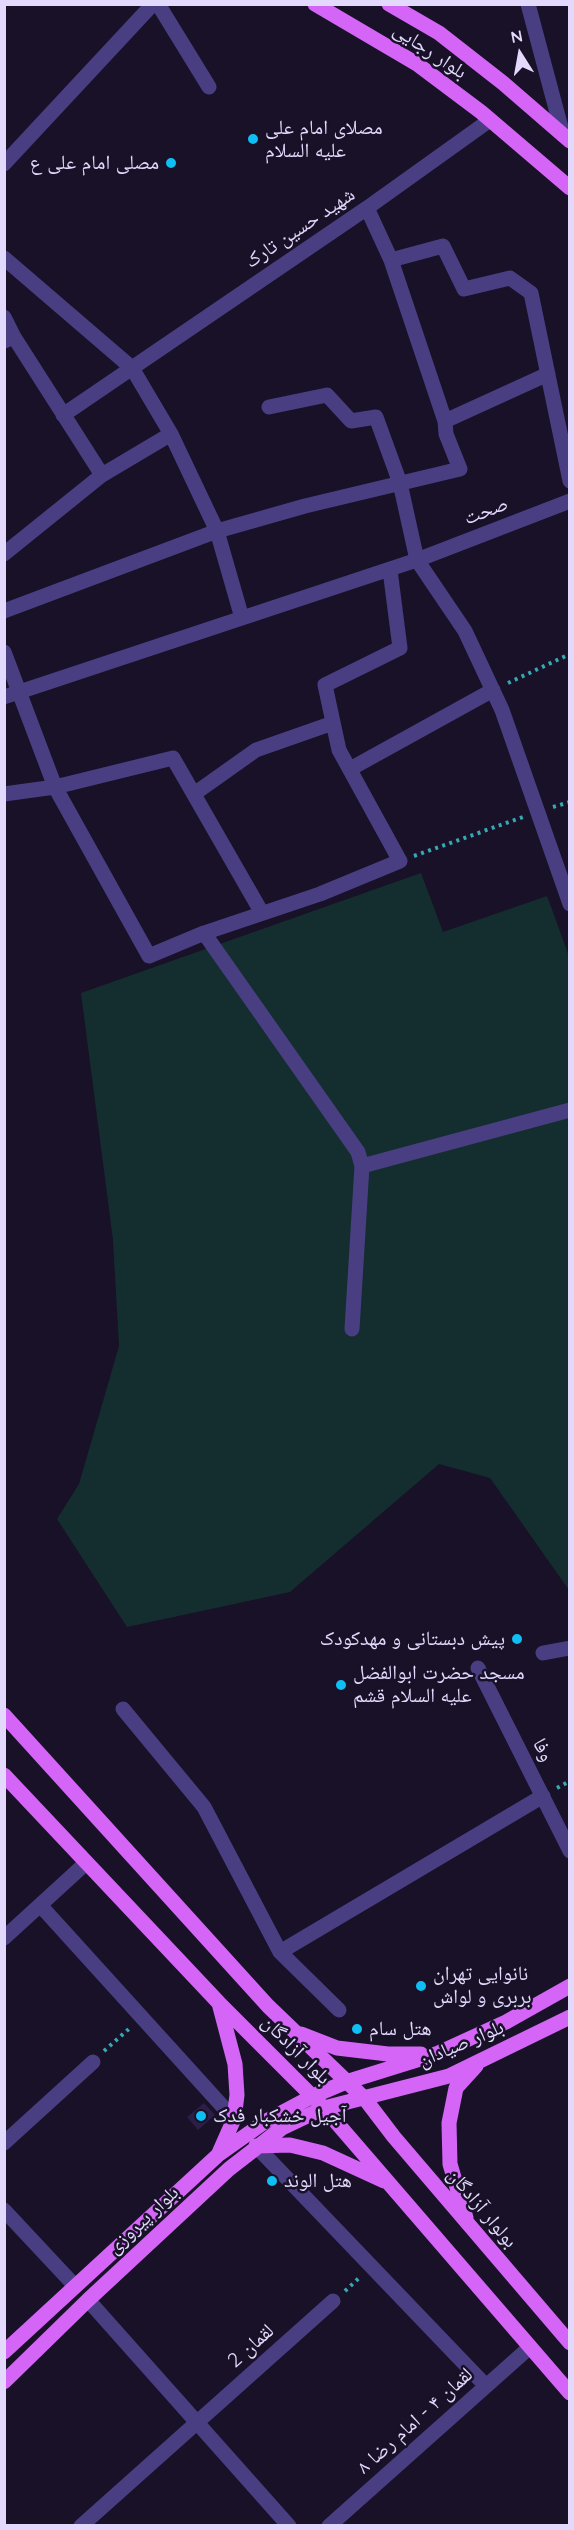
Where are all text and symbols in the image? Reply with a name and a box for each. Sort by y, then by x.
street label: بلوار رجایی [389,18,471,84]
north arrow [490,24,550,84]
text: N [509,25,524,47]
place label: مصلای امام علی علیه السلام [265,116,383,163]
marker: مصلای امام علی علیه السلام [246,132,260,146]
place label: مصلی امام علی ع [30,151,159,175]
marker: مصلی امام علی ع [164,156,178,170]
street label: شهید حسین تارک [241,182,359,274]
street label: صحت [461,492,511,530]
place label: پیش دبستانی و مهدکودک [320,1627,505,1651]
marker: پیش دبستانی و مهدکودک [510,1632,524,1646]
place label: مسجد حضرت ابوالفضل علیه السلام قشم [353,1661,525,1708]
marker: مسجد حضرت ابوالفضل علیه السلام قشم [334,1678,348,1692]
street label: وفا [527,1734,559,1766]
place label: نانوایی تهران بربری و لواش [433,1962,531,2009]
marker: نانوایی تهران بربری و لواش [414,1979,428,1993]
street label: بلوار آزادگان [256,2010,336,2090]
street label: بلوار صیادان [415,2015,507,2073]
place label: هتل سام [369,2017,432,2041]
marker: هتل سام [350,2022,364,2036]
place label: آجیل خشکبار فدک [213,2104,347,2128]
marker: آجیل خشکبار فدک [194,2109,208,2123]
street label: بولوار آزادگان [442,2163,522,2253]
place label: هتل الوند [284,2169,352,2193]
marker: هتل الوند [265,2174,279,2188]
street label: بلوار پیروزی [102,2181,184,2259]
street label: لقمان 2 [223,2319,279,2373]
street label: لقمان ۴ - امام رضا ۸ [352,2363,478,2479]

